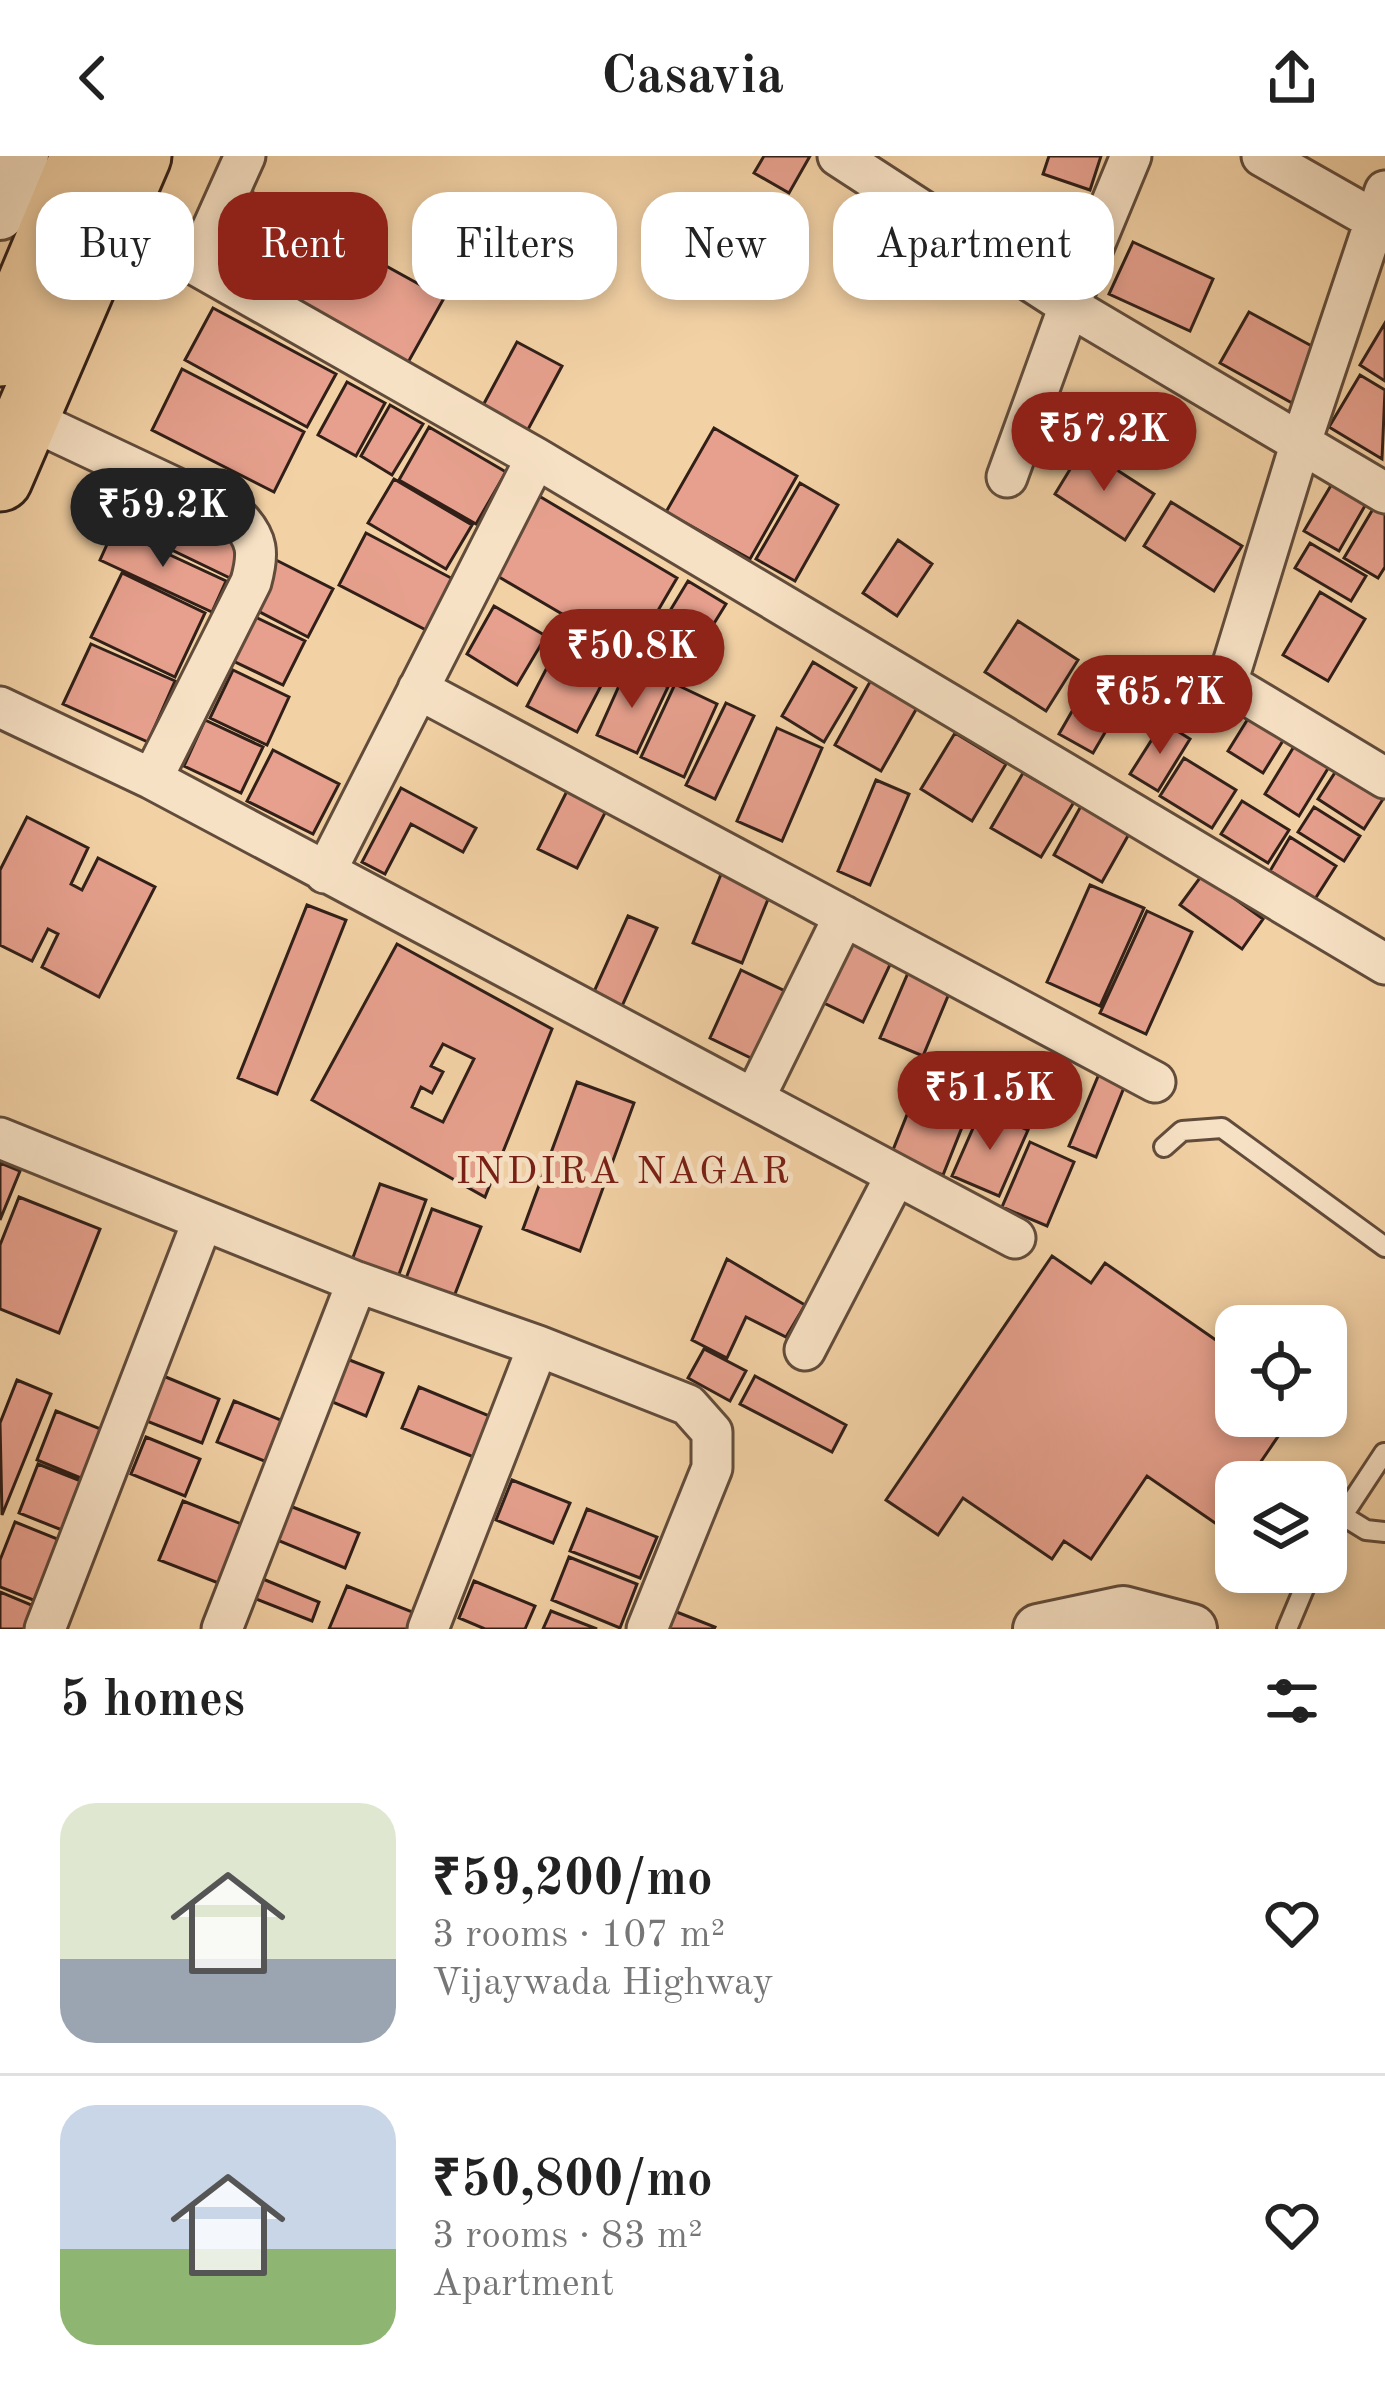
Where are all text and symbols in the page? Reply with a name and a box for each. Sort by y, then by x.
icon: back [60,45,126,111]
icon: share [1259,45,1325,111]
text: Casavia [601,51,784,105]
chip: Buy [36,192,194,300]
chip: Rent [218,192,388,300]
chip: Filters [412,192,617,300]
chip: New [641,192,809,300]
chip: Apartment [833,192,1114,300]
pin: ₹57.2K [1006,392,1202,494]
text: ₹57.2K [1038,411,1170,450]
pin: ₹59.2K [65,468,261,570]
text: ₹59.2K [97,487,229,526]
pin: ₹50.8K [534,609,730,711]
text: ₹50.8K [566,628,698,667]
pin: ₹65.7K [1062,655,1258,757]
text: ₹65.7K [1094,674,1226,713]
pin: ₹51.5K [892,1051,1088,1153]
text: ₹51.5K [924,1070,1056,1109]
district label: INDIRA NAGAR [455,1153,793,1192]
map controls [1215,1305,1347,1593]
button: locate [1215,1305,1347,1437]
button: layers [1215,1461,1347,1593]
icon: filters [1259,1668,1325,1734]
text: 5 homes [60,1676,245,1727]
icon: home [156,1851,300,1995]
text: ₹59,200/mo [432,1855,713,1906]
icon: heart [1259,1890,1325,1956]
text: 3 rooms · 107 m² [432,1916,725,1955]
text: Vijaywada Highway [432,1964,773,2003]
icon: home [156,2153,300,2297]
text: ₹50,800/mo [432,2156,713,2207]
icon: heart [1259,2192,1325,2258]
text: 3 rooms · 83 m² [432,2217,703,2256]
text: Apartment [432,2265,615,2304]

